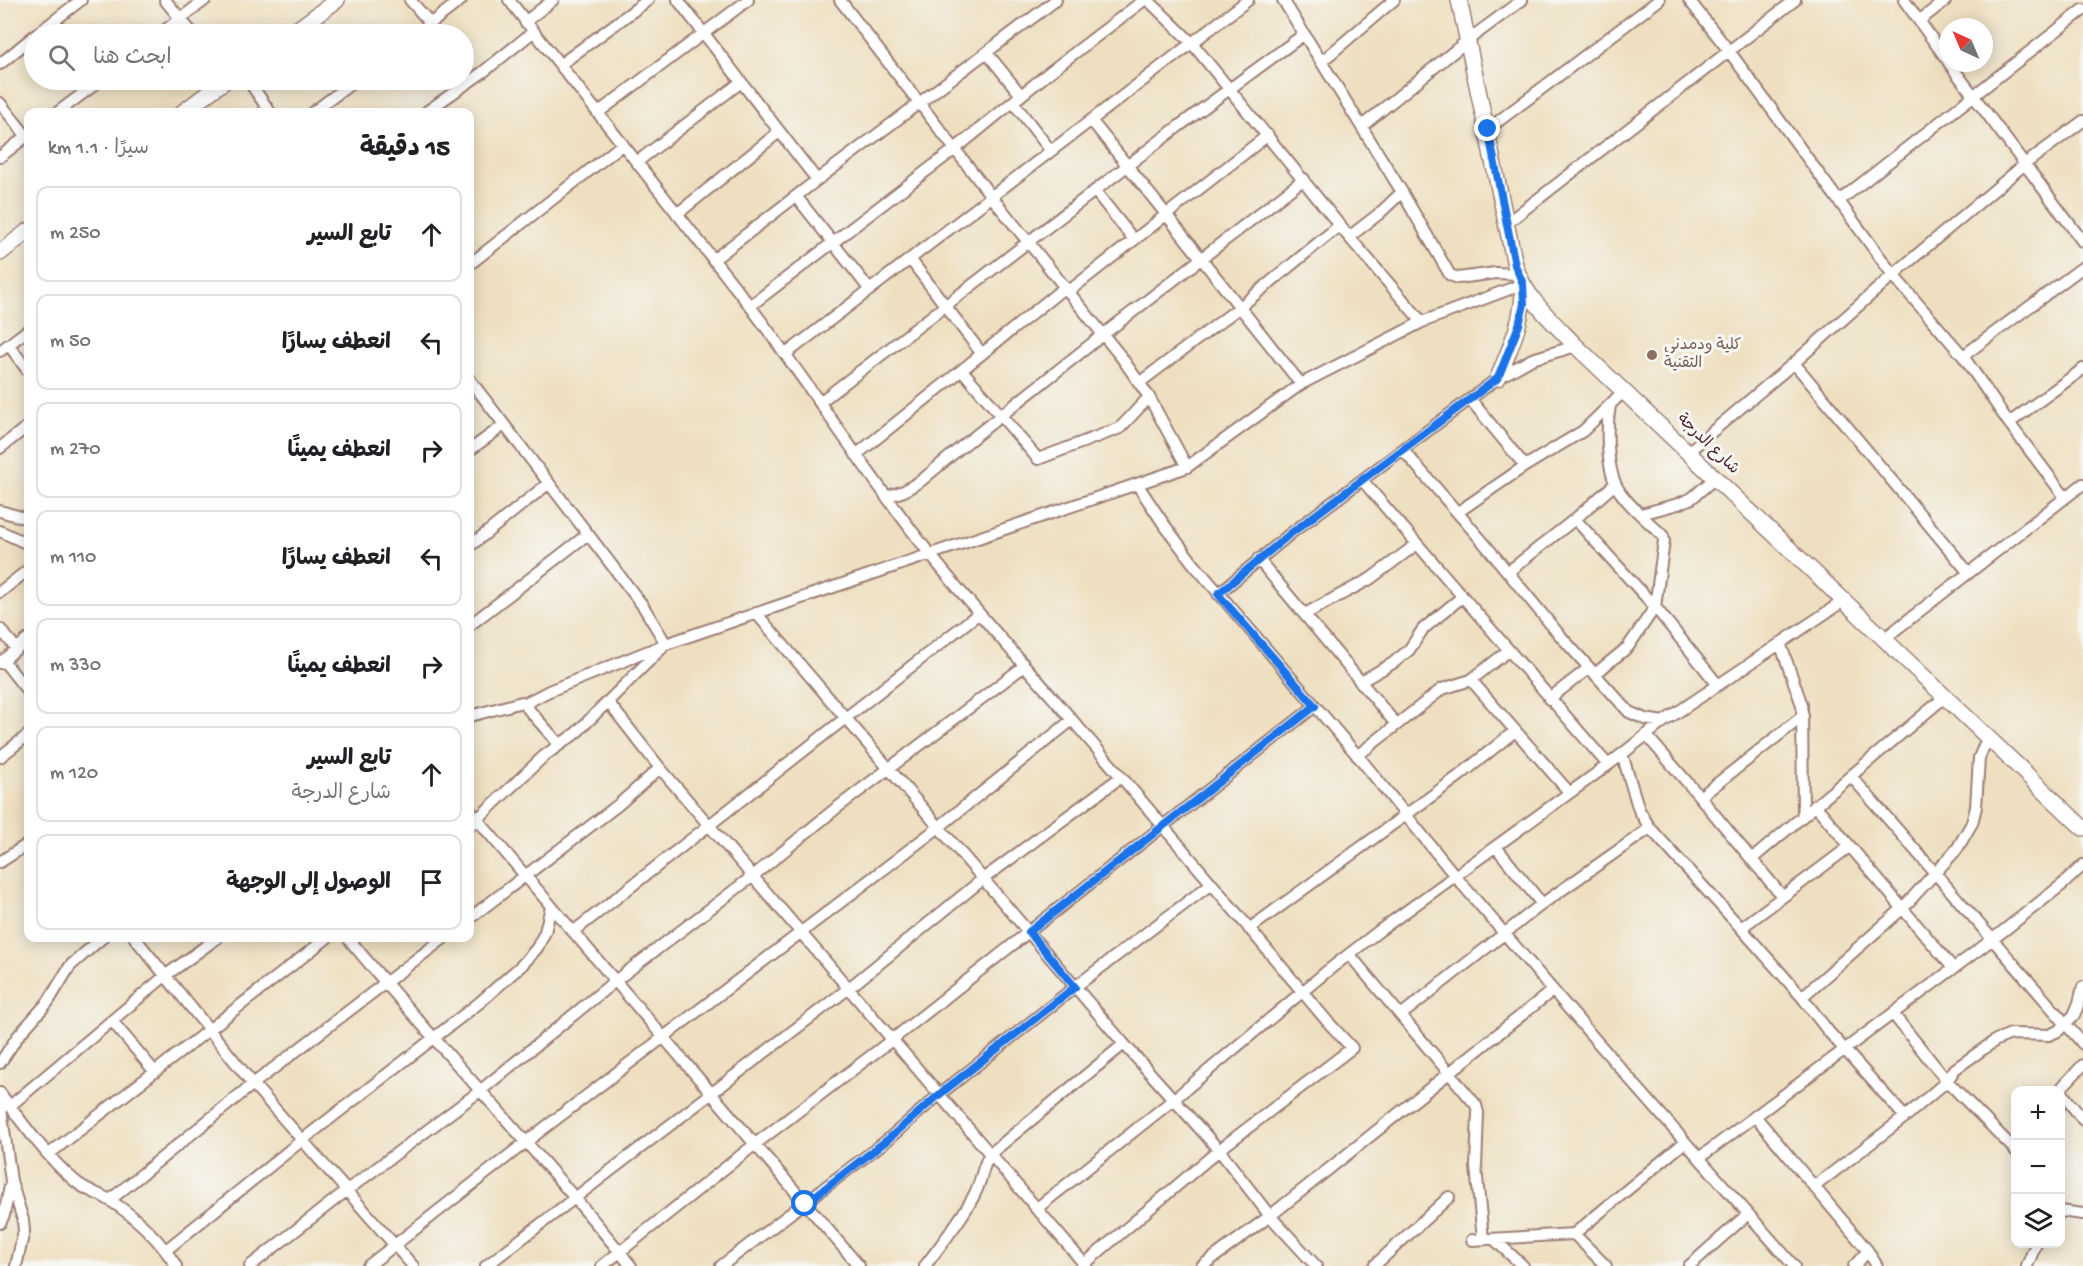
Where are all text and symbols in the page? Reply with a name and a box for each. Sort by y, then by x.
north arrow [1939,18,1993,72]
search box [24,24,474,90]
icon: search [45,41,78,74]
text: ابحث هنا [93,46,172,72]
route end [1474,115,1500,141]
text: 15 دقيقة [360,135,450,166]
text: سيرًا · 1.1 km [48,138,149,161]
icon: ahead [415,218,448,251]
text: 250 m [50,223,101,246]
text: تابع السير [307,223,391,249]
icon: left [415,326,448,359]
text: 50 m [50,331,91,354]
text: انعطف يسارًا [282,331,391,357]
place label: كلية ودمدني التقنية [1664,336,1742,374]
marker: كلية ودمدني التقنية [1645,348,1659,362]
street label: شارع الدرجة [1672,410,1743,479]
icon: right [415,434,448,467]
text: 270 m [50,439,101,462]
text: انعطف يمينًا [288,439,391,465]
icon: left [415,542,448,575]
text: 110 m [50,547,96,570]
text: انعطف يسارًا [282,547,391,573]
icon: right [415,650,448,683]
text: 330 m [50,655,101,678]
text: انعطف يمينًا [288,655,391,681]
text: تابع السير [307,747,391,773]
icon: ahead [415,758,448,791]
text: 120 m [50,763,98,786]
text: شارع الدرجة [292,783,391,806]
icon: arrive [415,866,448,899]
text: الوصول إلى الوجهة [226,871,391,897]
map controls [2011,1086,2065,1248]
button: + [2011,1086,2065,1140]
button: − [2011,1140,2065,1194]
route start [791,1190,817,1216]
button: layers [2011,1194,2065,1248]

